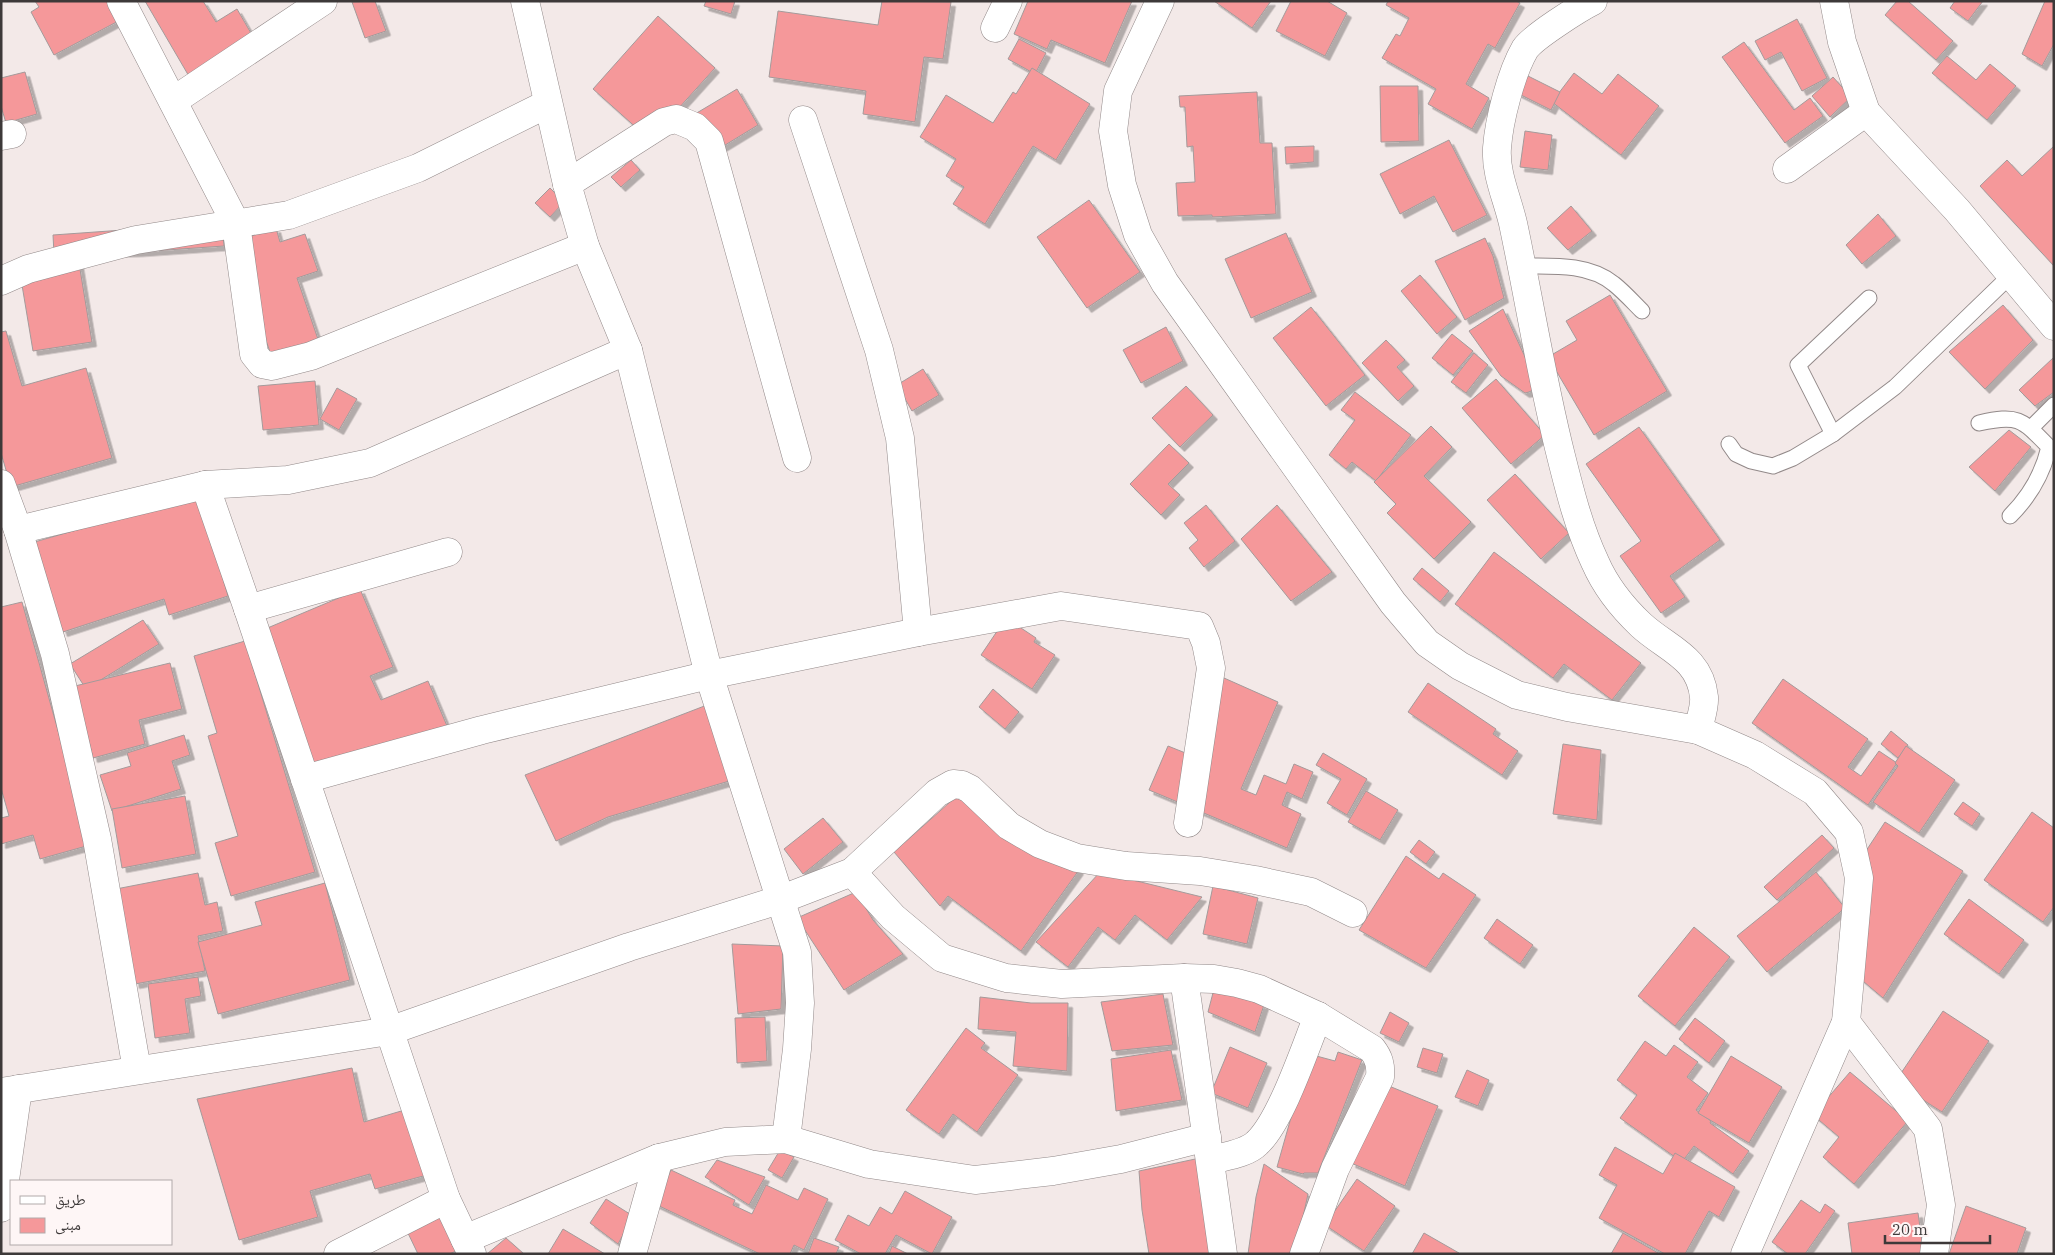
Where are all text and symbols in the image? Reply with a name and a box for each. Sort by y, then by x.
legend [10,1180,172,1245]
text: طريق [55,1190,86,1210]
scale bar [1885,1212,1990,1244]
text: مبنى [55,1215,81,1235]
text: 20 m [1892,1220,1928,1239]

